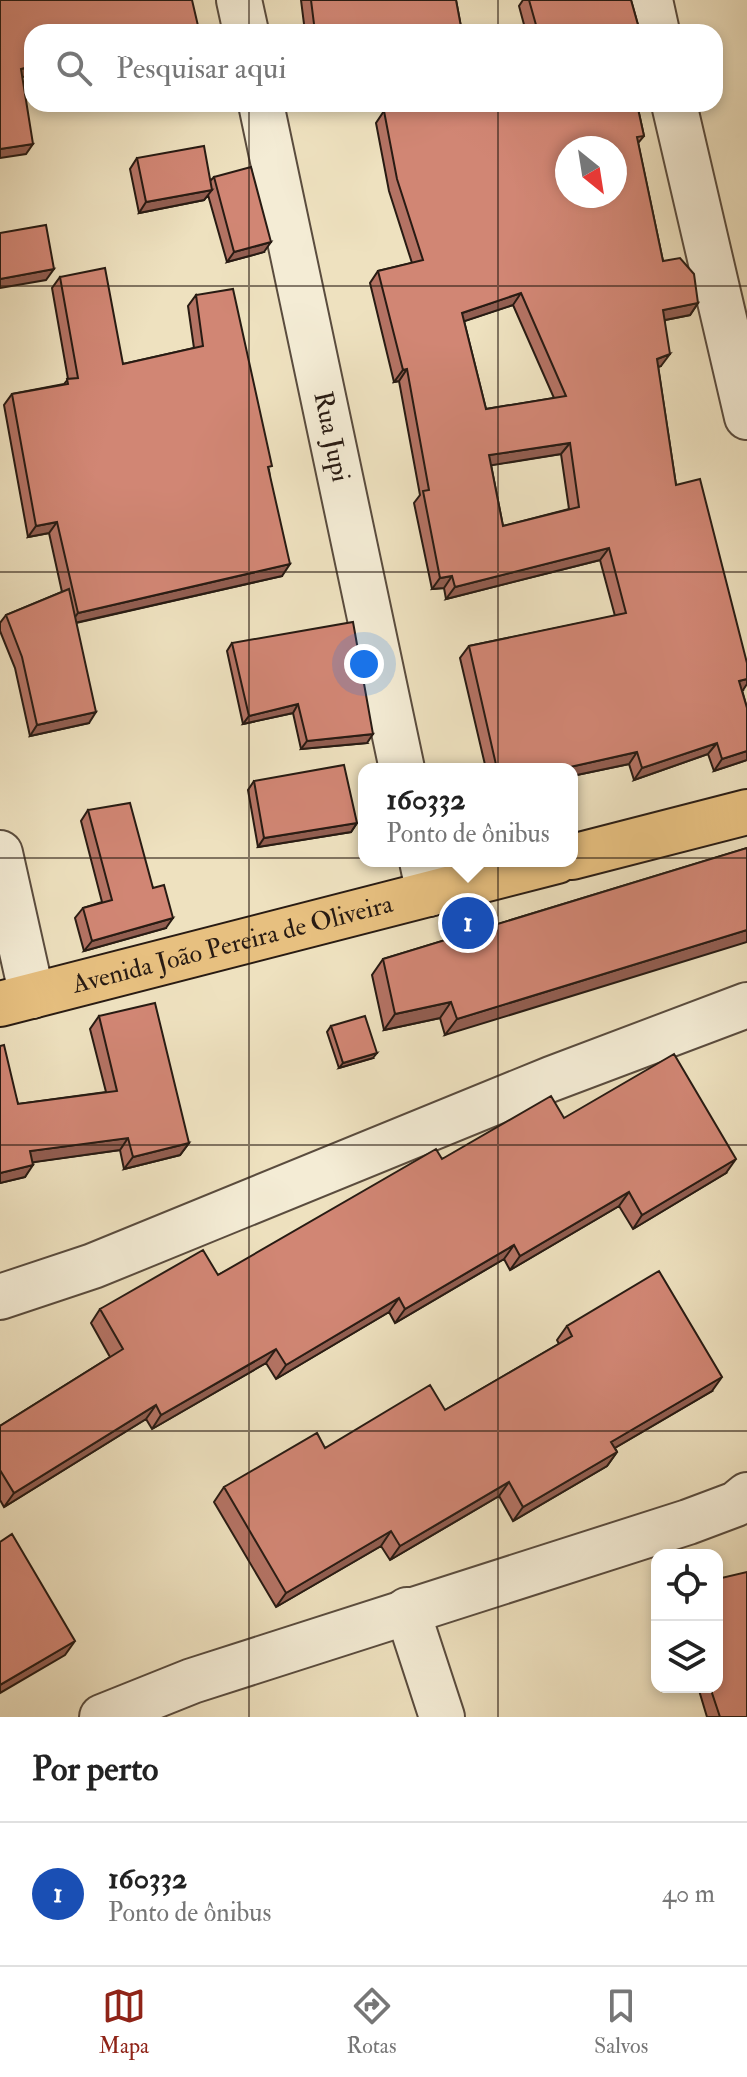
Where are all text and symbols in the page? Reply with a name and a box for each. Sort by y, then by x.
search box [24,24,723,112]
icon: search [52,46,96,90]
text: Pesquisar aqui [116,50,286,87]
north arrow [555,136,627,208]
street label: Rua Jupi [306,389,357,485]
your location [344,644,384,684]
popup [358,763,578,867]
text: 160332 [386,781,466,818]
text: Ponto de ônibus [386,818,550,850]
street label: Avenida João Pereira de Oliveira [68,888,396,1001]
pin: 1 [442,893,494,953]
map controls [651,1549,723,1693]
button: locate [651,1549,723,1621]
button: layers [651,1621,723,1693]
text: Por perto [32,1748,158,1791]
text: 160332 [108,1860,187,1897]
text: 1 [53,1878,63,1910]
text: 40 m [662,1878,715,1910]
text: Ponto de ônibus [108,1897,271,1929]
tab: Mapa [99,1984,149,2060]
tab: Rotas [347,1984,396,2060]
tab: Salvos [594,1984,648,2060]

